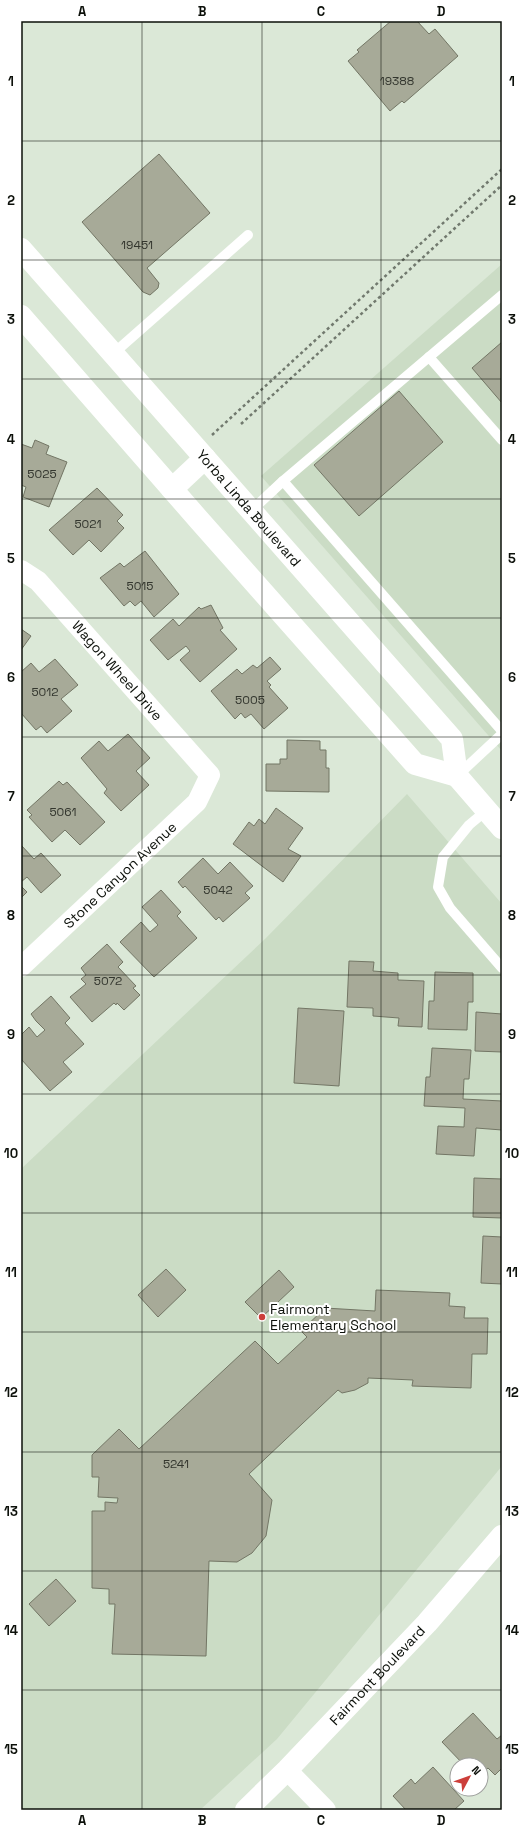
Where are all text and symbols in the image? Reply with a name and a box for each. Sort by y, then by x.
text: A [78,3,87,20]
text: B [198,3,207,20]
text: C [317,3,325,20]
text: D [437,3,446,20]
text: 1 [8,73,14,90]
house number: 19388 [380,73,414,89]
text: 1 [509,73,515,90]
text: 2 [7,192,15,209]
text: 2 [508,192,516,209]
house number: 19451 [121,237,153,253]
text: 3 [7,311,15,328]
text: 3 [508,311,516,328]
text: 4 [7,431,15,448]
text: 4 [508,431,516,448]
street label: Yorba Linda Boulevard [193,446,305,570]
house number: 5025 [27,466,57,482]
house number: 5021 [74,516,102,532]
text: 5 [7,550,15,567]
text: 5 [508,550,516,567]
house number: 5015 [126,578,154,594]
street label: Wagon Wheel Drive [68,617,167,724]
text: 6 [7,669,15,686]
text: 6 [508,669,516,686]
house number: 5012 [31,684,59,700]
house number: 5005 [235,692,265,708]
text: 7 [7,788,15,805]
text: 7 [508,788,516,805]
house number: 5061 [49,804,77,820]
street label: Stone Canyon Avenue [60,818,180,932]
house number: 5042 [203,882,233,898]
text: 8 [7,907,15,924]
text: 8 [508,907,516,924]
house number: 5072 [94,973,122,989]
text: 9 [7,1026,15,1043]
text: 9 [508,1026,516,1043]
text: 10 [4,1145,18,1162]
text: 10 [505,1145,519,1162]
text: 11 [5,1264,17,1281]
text: 11 [506,1264,518,1281]
place label: Fairmont Elementary School [270,1300,396,1334]
marker: Fairmont Elementary School [257,1312,267,1322]
text: 12 [4,1384,18,1401]
text: 12 [505,1384,519,1401]
house number: 5241 [163,1456,189,1472]
text: 13 [4,1503,18,1520]
text: 13 [505,1503,519,1520]
text: 14 [4,1622,18,1639]
street label: Fairmont Boulevard [326,1622,429,1729]
text: 14 [505,1622,519,1639]
text: 15 [4,1741,18,1758]
text: 15 [505,1741,519,1758]
north arrow [449,1757,489,1797]
text: N [469,1763,484,1778]
text: A [78,1812,87,1829]
text: B [198,1812,207,1829]
text: C [317,1812,325,1829]
text: D [437,1812,446,1829]

